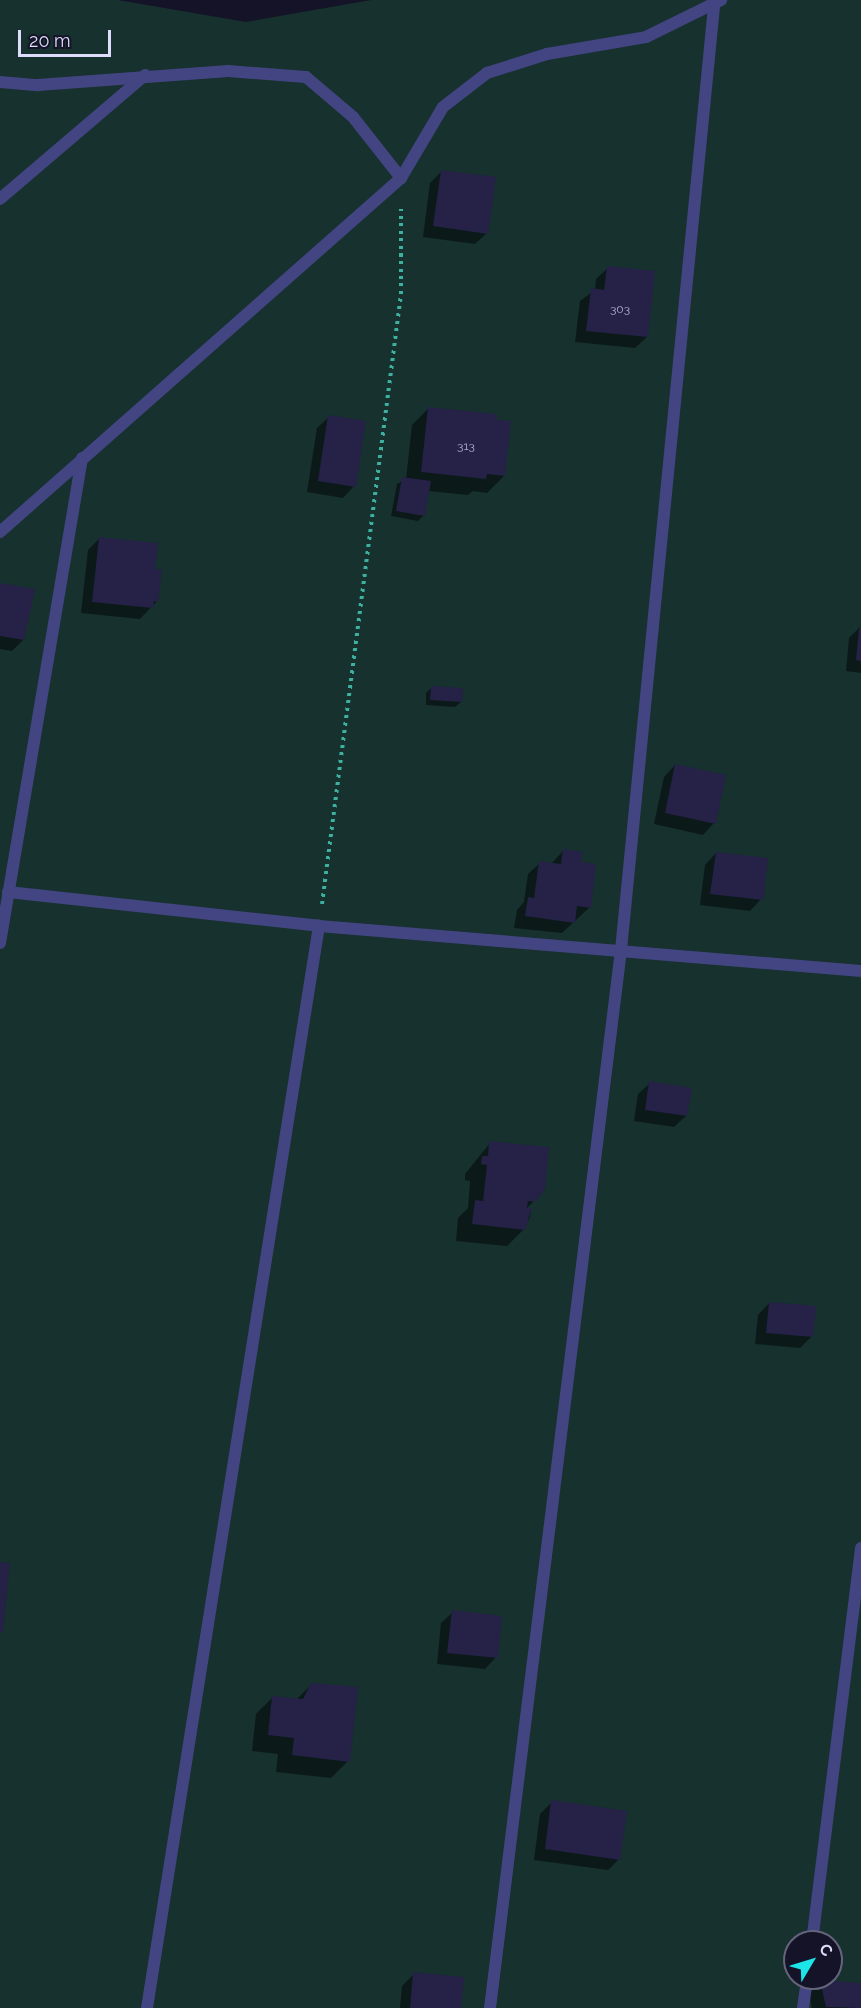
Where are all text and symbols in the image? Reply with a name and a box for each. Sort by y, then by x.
scale bar [21,18,114,56]
text: 20 m [29,30,71,51]
house number: 303 [610,303,630,317]
house number: 313 [457,440,475,454]
north arrow [783,1930,843,1990]
text: С [815,1940,837,1960]

